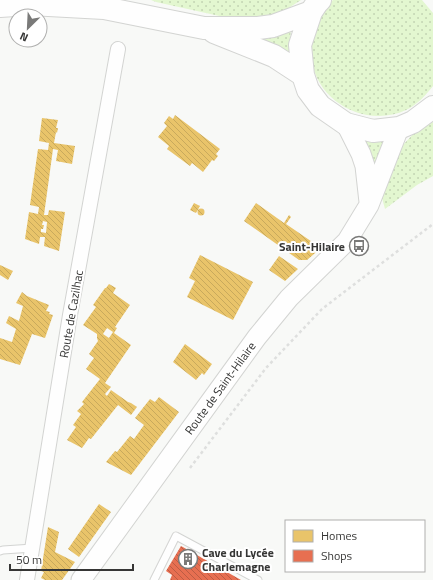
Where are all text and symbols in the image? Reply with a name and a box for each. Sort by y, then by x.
north arrow [8,8,48,48]
text: N [17,28,31,46]
bus stop icon: Saint-Hilaire [348,235,370,257]
place label: Saint-Hilaire [279,237,345,256]
street label: Route de Cazilhac [54,269,88,359]
street label: Route de Saint-Hilaire [180,338,260,438]
legend [285,520,425,572]
text: Homes [321,526,357,545]
place label: Cave du Lycée Charlemagne [202,543,274,576]
scale bar [10,546,133,572]
text: Shops [321,546,353,565]
building icon: Cave du Lycée Charlemagne [177,548,199,570]
text: 50 m [16,550,42,569]

